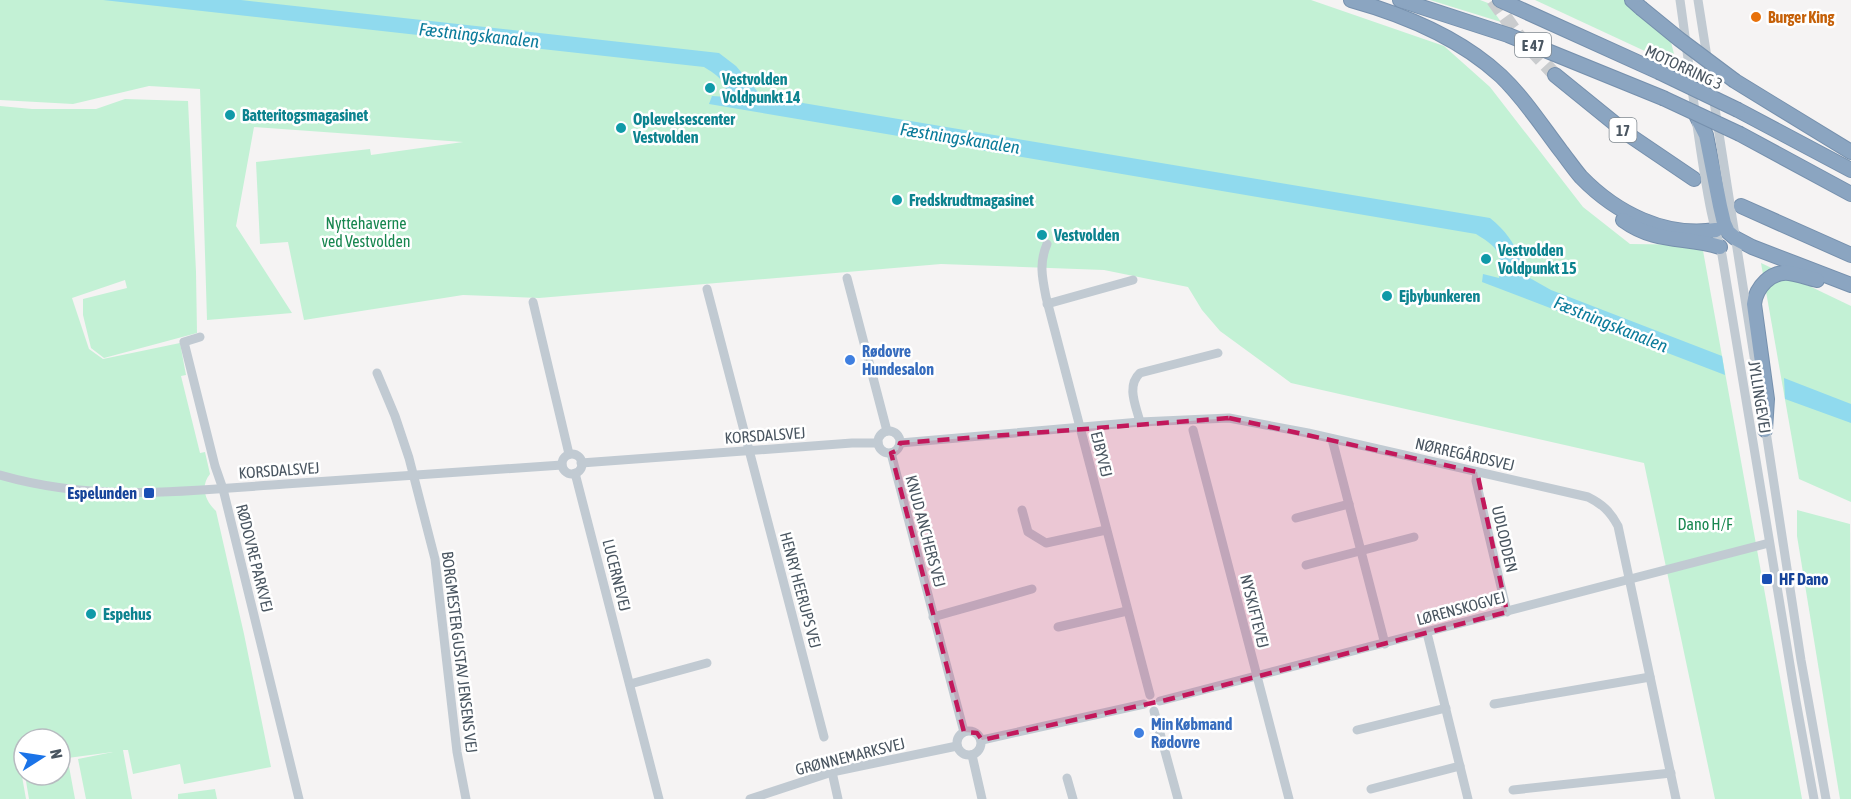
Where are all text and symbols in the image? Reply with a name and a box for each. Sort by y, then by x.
place label: Burger King [1768,8,1835,26]
marker: Burger King [1749,10,1763,24]
water label: Fæstningskanalen [418,18,541,52]
road number: E 47 [1515,33,1551,57]
street label: MOTORRING 3 [1642,41,1726,93]
place label: Vestvolden Voldpunkt 14 [721,70,801,106]
marker: Vestvolden Voldpunkt 14 [703,81,717,95]
place label: Batteritogsmagasinet [242,106,369,124]
marker: Batteritogsmagasinet [223,108,237,122]
place label: Oplevelsescenter Vestvolden [632,110,735,146]
water label: Fæstningskanalen [899,118,1022,158]
road number: 17 [1610,118,1636,142]
marker: Oplevelsescenter Vestvolden [614,121,628,135]
place label: Fredskrudtmagasinet [909,191,1034,209]
marker: Fredskrudtmagasinet [890,193,904,207]
park label: Nyttehaverne ved Vestvolden [322,214,410,250]
place label: Vestvolden [1053,226,1120,244]
marker: Vestvolden [1035,228,1049,242]
place label: Vestvolden Voldpunkt 15 [1497,241,1577,277]
marker: Vestvolden Voldpunkt 15 [1479,252,1493,266]
place label: Ejbybunkeren [1399,287,1481,305]
marker: Ejbybunkeren [1380,289,1394,303]
water label: Fæstningskanalen [1551,292,1671,356]
place label: Rødovre Hundesalon [862,342,934,378]
marker: Rødovre Hundesalon [843,353,857,367]
street label: JYLLINGEVEJ [1745,359,1775,435]
street label: KORSDALSVEJ [724,423,806,447]
street label: EJBYVEJ [1088,429,1116,479]
street label: NØRREGÅRDSVEJ [1414,433,1517,474]
street label: KORSDALSVEJ [238,458,320,482]
street label: KNUD ANCHERS VEJ [902,473,950,589]
place label: Espelunden [67,484,137,502]
marker: Espelunden [142,486,156,500]
street label: RØDOVRE PARKVEJ [233,502,277,614]
street label: UDLODDEN [1489,504,1521,574]
park label: Dano H/F [1677,515,1733,533]
street label: HENRY HEERUPS VEJ [777,530,825,650]
street label: LUCERNEVEJ [599,537,635,613]
street label: BORGMESTER GUSTAV JENSENS VEJ [439,550,481,754]
place label: HF Dano [1779,570,1829,588]
street label: NYSKIFTEVEJ [1237,572,1273,650]
marker: HF Dano [1760,572,1774,586]
street label: LØRENSKOGVEJ [1415,588,1507,628]
place label: Espehus [103,605,152,623]
marker: Espehus [84,607,98,621]
place label: Min Købmand Rødovre [1151,715,1233,751]
marker: Min Købmand Rødovre [1132,726,1146,740]
north arrow [12,727,72,787]
street label: GRØNNEMARKSVEJ [793,734,907,778]
text: N [47,747,66,760]

